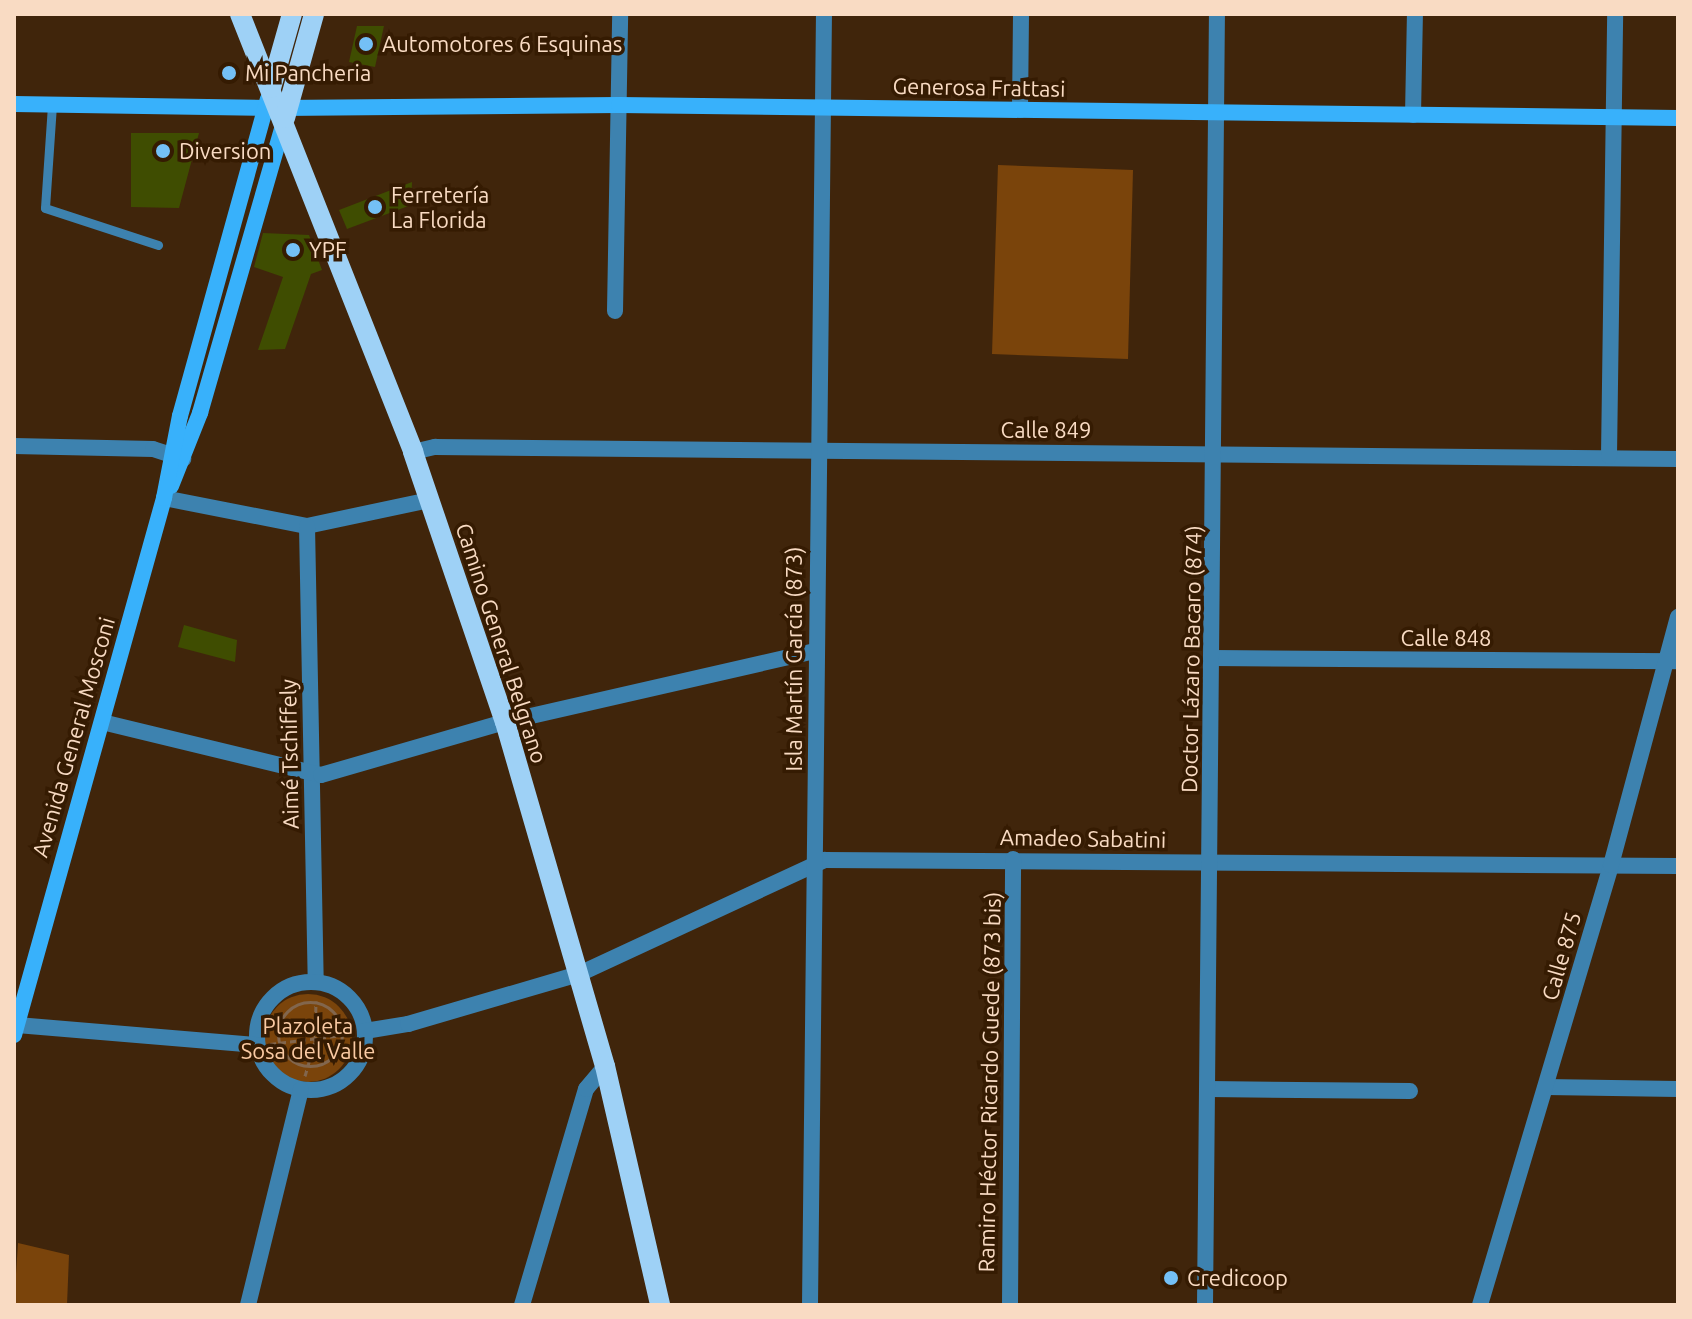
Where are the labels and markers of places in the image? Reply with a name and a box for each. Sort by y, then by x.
place label: Automotores 6 Esquinas [382,31,622,57]
marker: Automotores 6 Esquinas [357,35,375,53]
place label: Mi Pancheria [245,60,371,86]
marker: Mi Pancheria [220,64,238,82]
place label: Diversion [179,138,271,164]
marker: Diversion [154,142,172,160]
place label: Ferretería La Florida [391,181,489,232]
marker: Ferretería La Florida [366,198,384,216]
place label: YPF [309,237,346,263]
marker: YPF [284,241,302,259]
place label: Credicoop [1187,1265,1288,1291]
marker: Credicoop [1162,1269,1180,1287]

